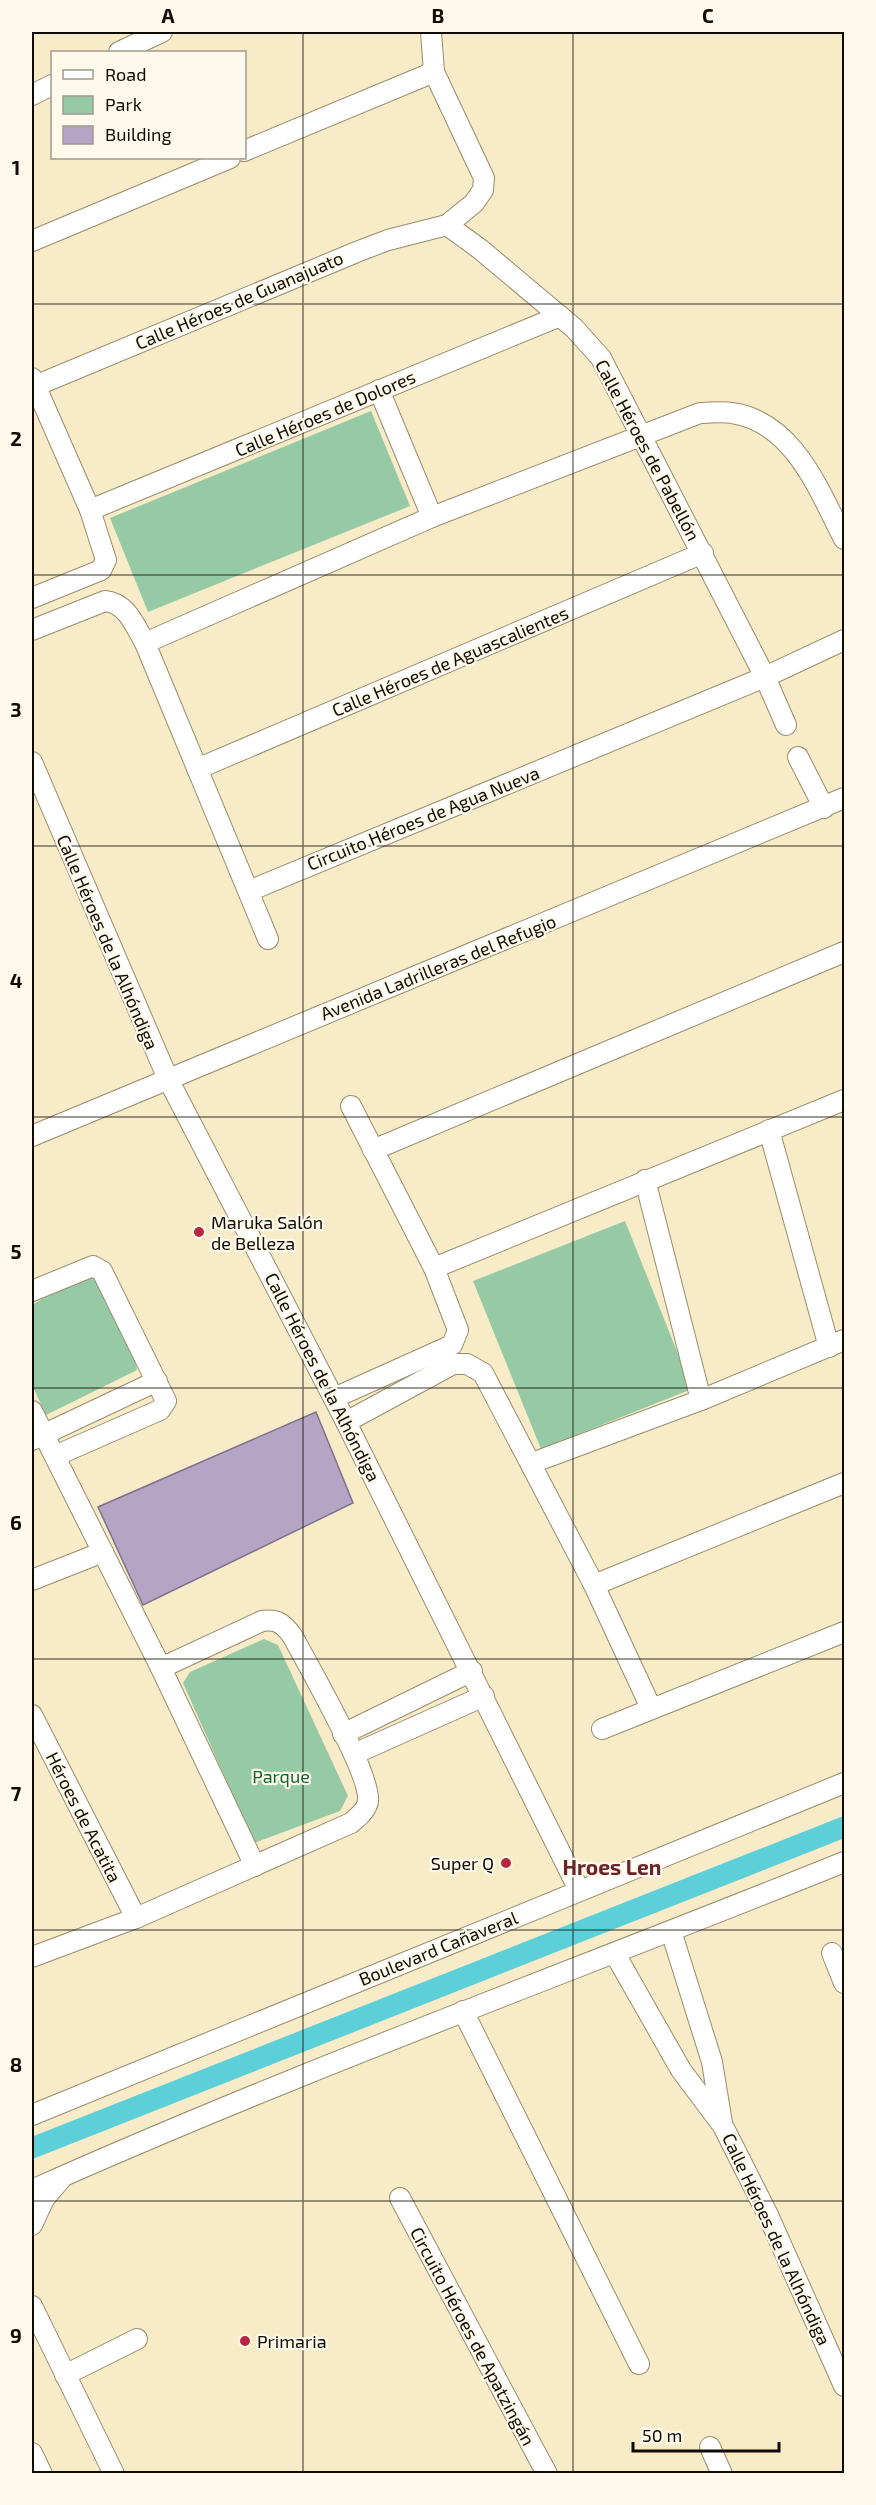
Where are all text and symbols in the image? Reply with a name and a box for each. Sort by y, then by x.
text: A [161,3,175,27]
text: B [432,3,444,27]
text: C [702,3,714,27]
legend [51,51,246,159]
text: Road [105,63,146,85]
text: Park [105,93,142,115]
text: Building [105,123,172,145]
text: 1 [12,155,20,179]
street label: Calle Héroes de Guanajuato [132,246,346,354]
street label: Calle Héroes de Pabellón [591,356,705,544]
street label: Calle Héroes de Dolores [232,365,418,461]
text: 2 [10,426,22,450]
street label: Calle Héroes de Aguascalientes [329,601,571,721]
text: 3 [10,697,22,721]
street label: Circuito Héroes de Agua Nueva [303,761,543,875]
street label: Calle Héroes de la Alhóndiga [53,831,163,1053]
street label: Avenida Ladrilleras del Refugio [317,910,559,1024]
text: 4 [10,968,23,992]
place label: Maruka Salón de Belleza [211,1211,323,1254]
marker: Maruka Salón de Belleza [192,1225,206,1239]
text: 5 [10,1239,22,1263]
street label: Calle Héroes de la Alhóndiga [261,1269,385,1485]
text: 6 [10,1510,22,1534]
street label: Héroes de Acatita [42,1748,126,1886]
park label: Parque [252,1765,310,1787]
text: 7 [11,1781,22,1805]
place label: Super Q [431,1852,494,1874]
district label: Hroes Len [563,1854,661,1879]
marker: Super Q [499,1856,513,1870]
street label: Boulevard Cañaveral [355,1906,521,1990]
text: 8 [10,2052,22,2076]
street label: Calle Héroes de la Alhóndiga [718,2130,836,2348]
street label: Circuito Héroes de Apatzingán [406,2223,540,2449]
text: 9 [10,2323,22,2347]
place label: Primaria [257,2330,327,2352]
marker: Primaria [238,2334,252,2348]
scale bar [633,2415,778,2453]
text: 50 m [642,2424,682,2446]

